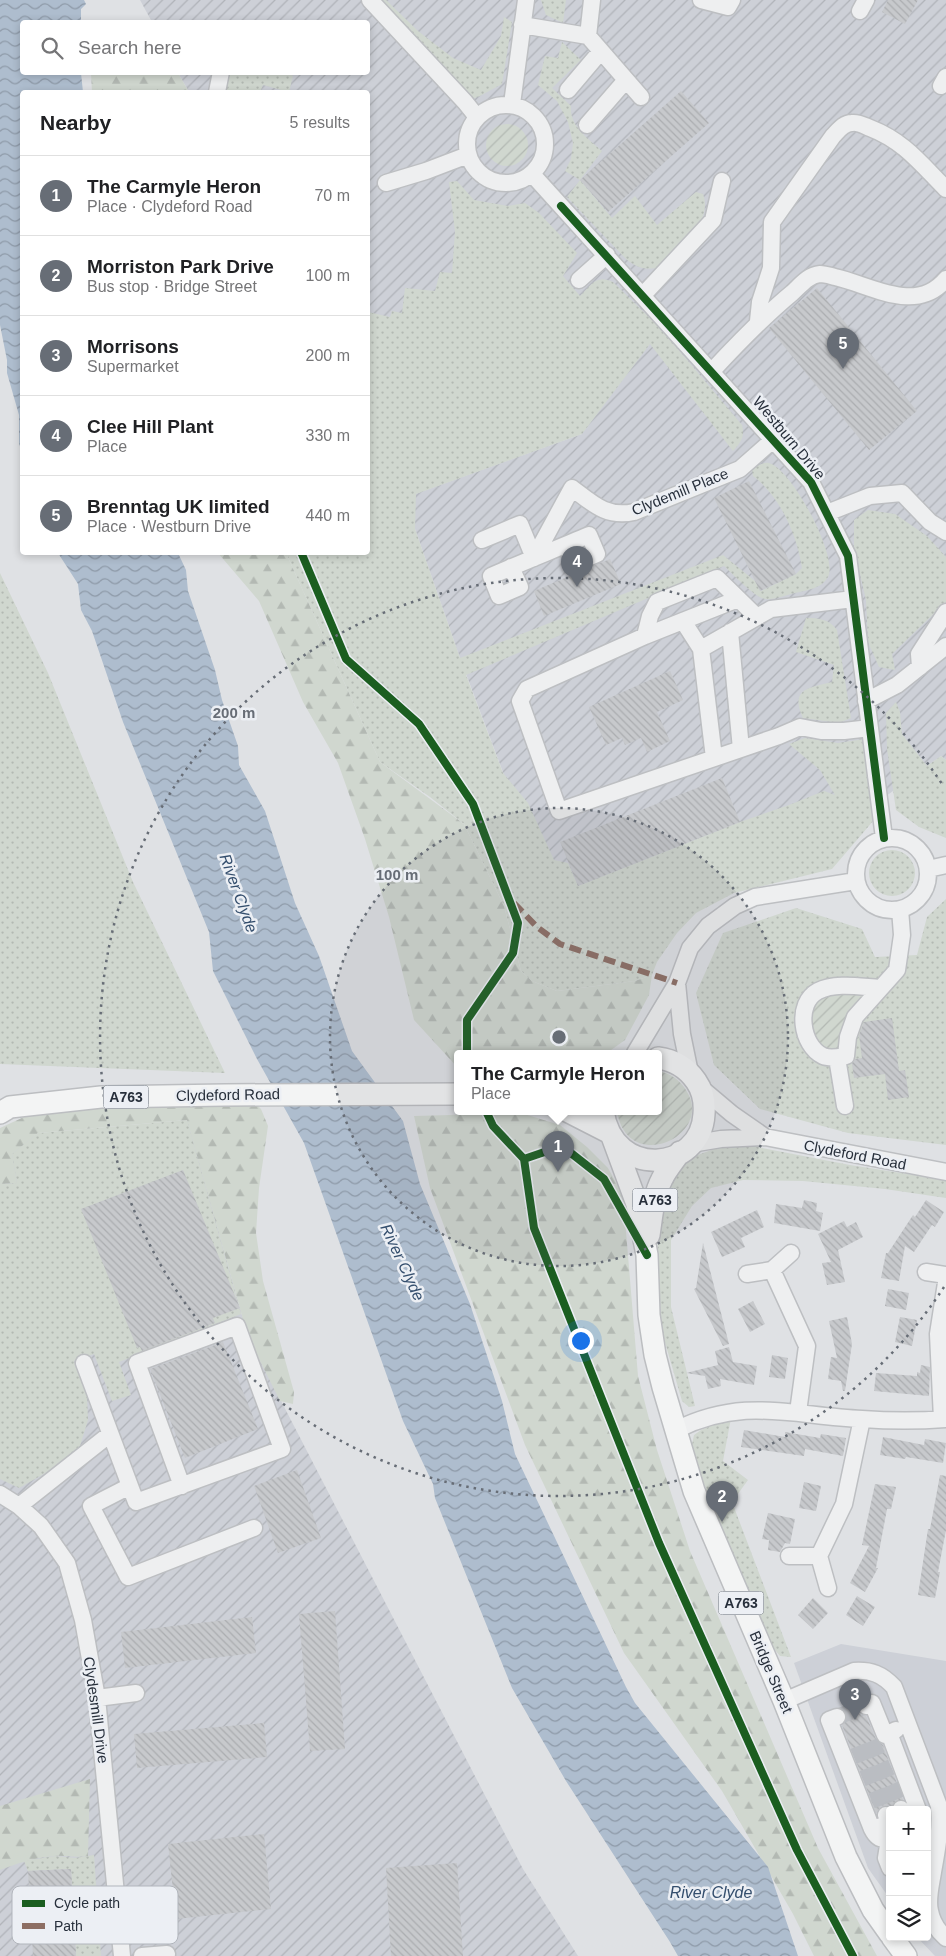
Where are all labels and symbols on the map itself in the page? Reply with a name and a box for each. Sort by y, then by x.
pin: 5 [827,328,859,369]
street label: Westburn Drive [750,393,829,483]
street label: Clydemill Place [629,464,731,519]
pin: 4 [561,546,593,587]
text: 200 m [213,704,255,721]
water label: River Clyde [216,851,261,935]
text: 100 m [376,866,418,883]
centre of rings [550,1028,568,1046]
street label: Clydeford Road [176,1085,280,1104]
road number: A763 [104,1086,148,1108]
pin: 1 [542,1131,574,1172]
street label: Clydeford Road [802,1136,908,1173]
road number: A763 [632,1188,678,1212]
water label: River Clyde [377,1221,428,1303]
your location [568,1328,594,1354]
pin: 2 [706,1481,738,1522]
road number: A763 [718,1592,764,1615]
street label: Bridge Street [747,1628,797,1716]
street label: Clydesmill Drive [81,1656,112,1764]
pin: 3 [839,1679,871,1720]
water label: River Clyde [670,1884,752,1901]
legend [12,1886,178,1944]
text: Cycle path [54,1895,120,1911]
text: Path [54,1918,83,1934]

